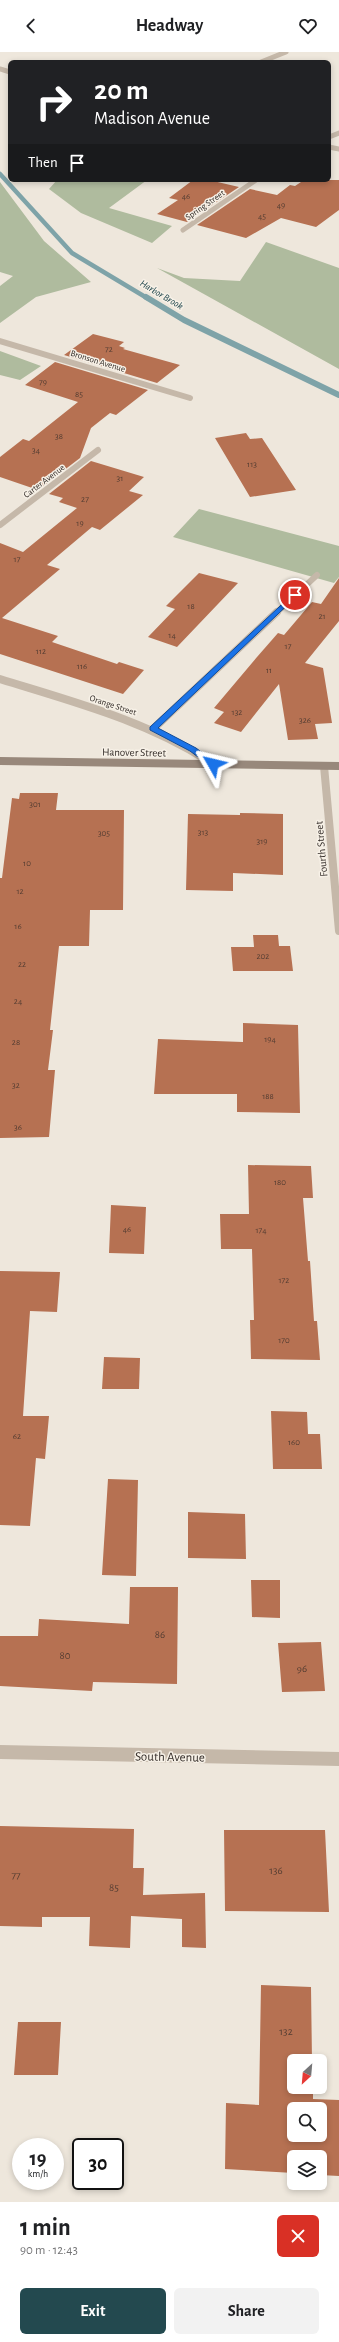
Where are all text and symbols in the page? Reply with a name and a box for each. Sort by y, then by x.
icon: back [20,15,42,37]
icon: heart [297,15,319,37]
text: Headway [136,17,203,35]
icon: right [28,76,80,128]
text: 20 m [94,77,149,105]
text: Madison Avenue [94,110,210,128]
icon: arrive [66,152,88,174]
text: Then [28,155,58,170]
street label: Spring Street [184,189,227,222]
house number: 46 [182,192,190,201]
house number: 49 [277,201,285,210]
house number: 45 [258,212,266,221]
water label: Harbor Brook [138,278,185,312]
house number: 72 [105,345,113,354]
street label: Bronson Avenue [69,349,126,374]
house number: 79 [39,378,47,387]
house number: 85 [75,390,83,399]
house number: 38 [55,432,63,441]
house number: 34 [32,446,41,455]
house number: 113 [247,460,257,469]
street label: Carter Avenue [22,463,67,500]
house number: 31 [117,474,123,483]
house number: 27 [81,495,89,504]
house number: 19 [76,519,84,528]
house number: 17 [14,555,21,564]
pin [278,578,312,612]
icon: arrive [284,584,306,606]
house number: 18 [187,602,195,611]
house number: 21 [318,612,326,621]
house number: 14 [168,631,176,640]
house number: 17 [285,642,292,651]
house number: 112 [36,647,46,656]
house number: 116 [77,662,87,671]
house number: 11 [266,666,272,675]
street label: Orange Street [88,694,137,717]
house number: 132 [232,708,242,717]
house number: 326 [299,716,311,725]
position arrow [192,743,234,785]
street label: Hanover Street [102,746,167,759]
house number: 301 [29,800,41,809]
street label: Fourth Street [314,820,329,877]
house number: 313 [198,828,209,837]
house number: 305 [98,829,110,838]
house number: 319 [256,837,268,846]
house number: 10 [23,859,31,868]
house number: 12 [16,887,24,896]
house number: 16 [14,922,22,931]
house number: 202 [257,952,269,961]
house number: 22 [18,960,26,969]
house number: 24 [14,997,23,1006]
house number: 194 [264,1035,276,1044]
house number: 28 [12,1038,20,1047]
house number: 32 [12,1081,20,1090]
house number: 188 [262,1092,274,1101]
house number: 36 [14,1123,22,1132]
house number: 180 [274,1178,286,1187]
house number: 46 [123,1225,131,1234]
house number: 174 [255,1226,267,1235]
house number: 172 [279,1276,289,1285]
house number: 170 [278,1336,290,1345]
house number: 62 [13,1432,21,1441]
house number: 160 [288,1438,300,1447]
house number: 86 [155,1629,165,1640]
house number: 80 [59,1650,71,1661]
house number: 96 [297,1663,307,1674]
street label: South Avenue [135,1750,205,1765]
house number: 136 [269,1865,283,1876]
house number: 77 [11,1870,21,1881]
house number: 85 [109,1882,119,1893]
house number: 132 [279,2026,293,2037]
north arrow [287,2054,327,2094]
map controls [287,2054,327,2190]
button: search [287,2102,327,2142]
speed limit sign: 30 [72,2138,124,2190]
text: 19 [30,2149,46,2169]
button: layers [287,2150,327,2190]
text: km/h [28,2169,48,2179]
button: close [277,2215,319,2257]
text: 1 min [20,2216,71,2240]
text: 90 m · 12:43 [20,2244,78,2257]
button: Exit [20,2288,166,2334]
button: Share [174,2288,319,2334]

